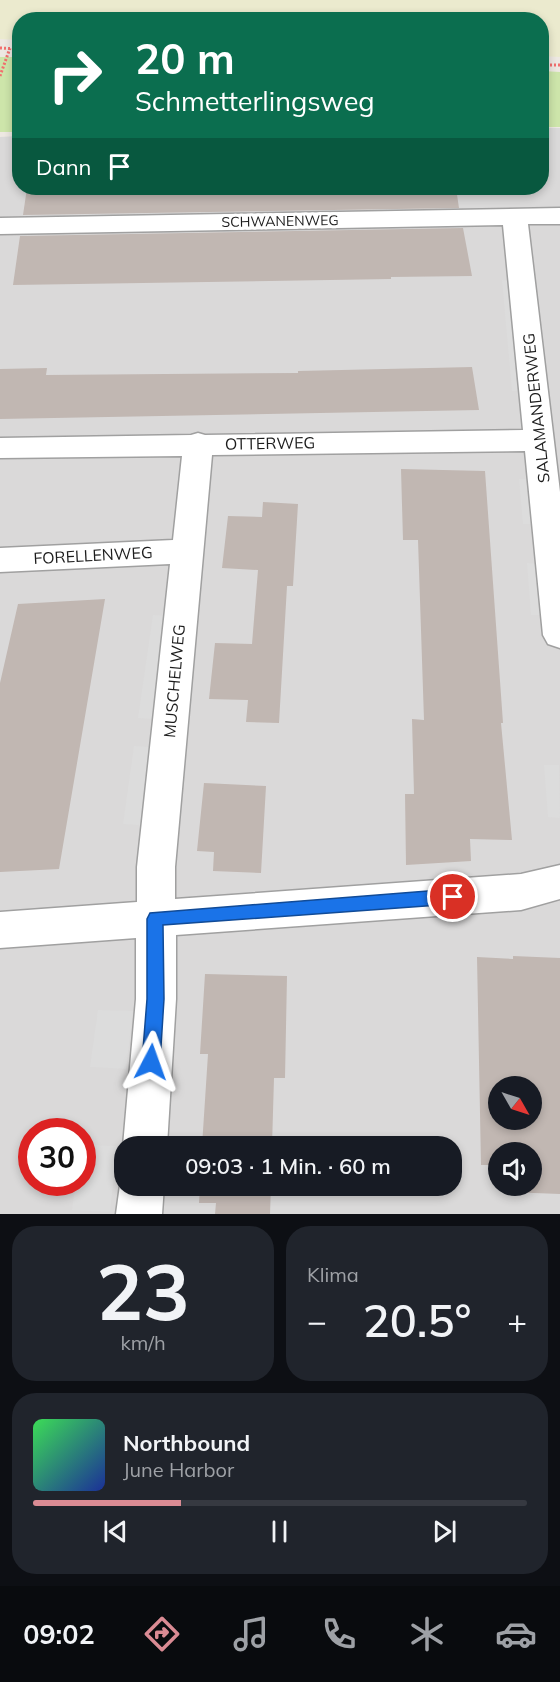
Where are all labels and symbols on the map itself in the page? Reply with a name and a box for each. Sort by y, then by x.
street label: SCHWANENWEG [221,211,339,231]
street label: SALAMANDERWEG [518,332,554,484]
street label: OTTERWEG [225,432,315,454]
street label: FORELLENWEG [33,542,153,568]
street label: MUSCHELWEG [159,623,189,739]
pin [427,871,478,922]
position arrow [119,1030,183,1094]
north arrow [488,1076,542,1130]
speed limit sign: 30 [18,1118,96,1196]

